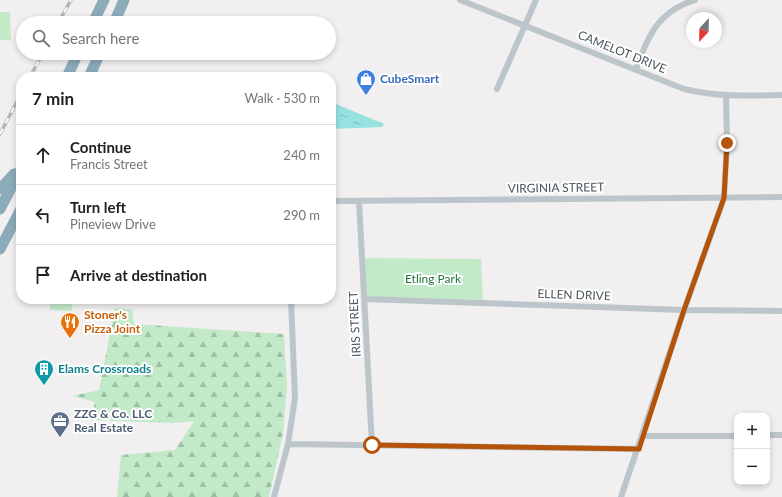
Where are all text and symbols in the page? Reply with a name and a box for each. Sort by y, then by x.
north arrow [686,12,722,48]
search box [16,16,336,60]
icon: search [30,27,52,49]
street label: CAMELOT DRIVE [576,27,669,76]
text: Search here [62,29,139,47]
shop icon: CubeSmart [355,68,377,96]
place label: CubeSmart [380,71,440,86]
text: 7 min [32,88,74,109]
text: Walk · 530 m [244,90,320,106]
route end [718,134,736,152]
text: Continue [70,138,131,156]
icon: ahead [32,144,54,166]
text: 240 m [283,147,320,163]
text: Francis Street [70,156,148,172]
street label: VIRGINIA STREET [508,179,604,196]
text: Turn left [70,198,126,216]
icon: left [32,204,54,226]
text: 290 m [283,207,320,223]
text: Pineview Drive [70,216,156,232]
icon: arrive [32,264,54,286]
text: Arrive at destination [70,266,207,284]
park label: Etling Park [405,271,462,286]
street label: ELLEN DRIVE [537,286,611,303]
street label: IRIS STREET [345,291,364,357]
place label: Stoner's Pizza Joint [84,307,141,336]
restaurant icon: Stoner's Pizza Joint [59,311,81,339]
building icon: Elams Crossroads [33,358,55,386]
place label: Elams Crossroads [58,361,151,376]
place label: ZZG & Co. LLC Real Estate [74,406,152,435]
office icon: ZZG & Co. LLC Real Estate [49,410,71,438]
map controls [734,413,770,485]
button: + [734,413,770,449]
route start [363,436,381,454]
button: − [734,449,770,485]

